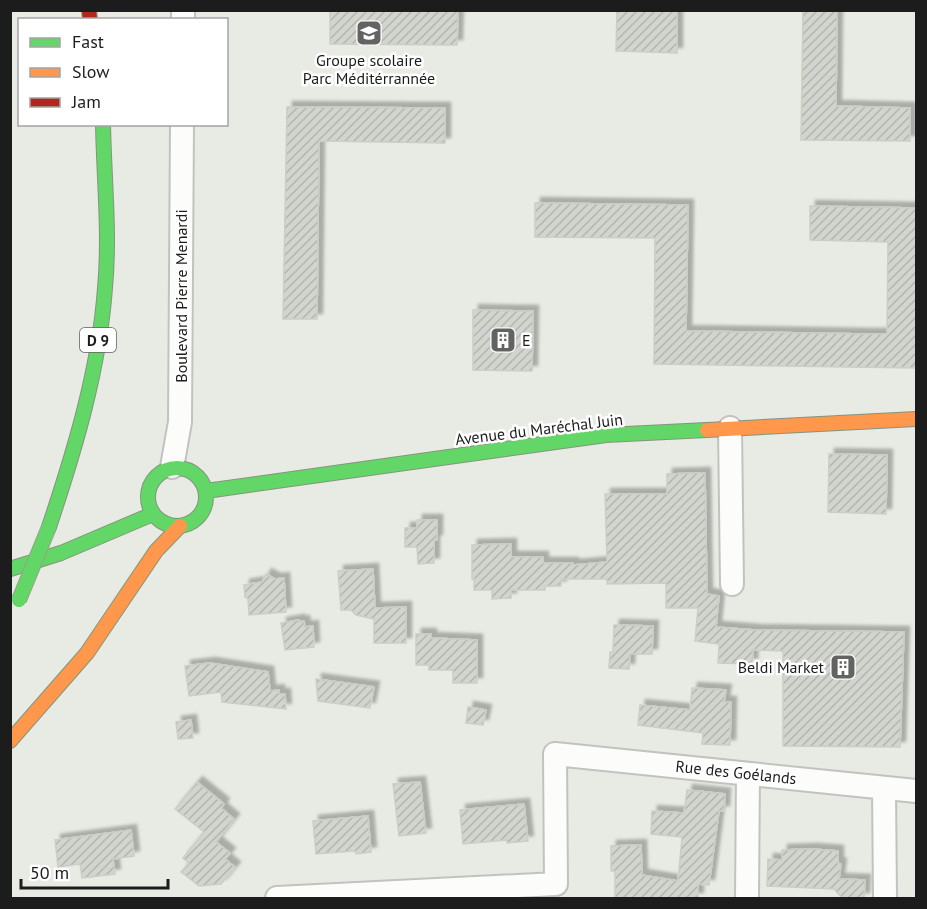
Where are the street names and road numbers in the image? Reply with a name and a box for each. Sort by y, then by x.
street label: Boulevard Pierre Menardi [171,209,191,383]
road number: D 9 [80,328,116,352]
street label: Avenue du Maréchal Juin [454,409,624,449]
street label: Rue des Goélands [675,756,798,788]

